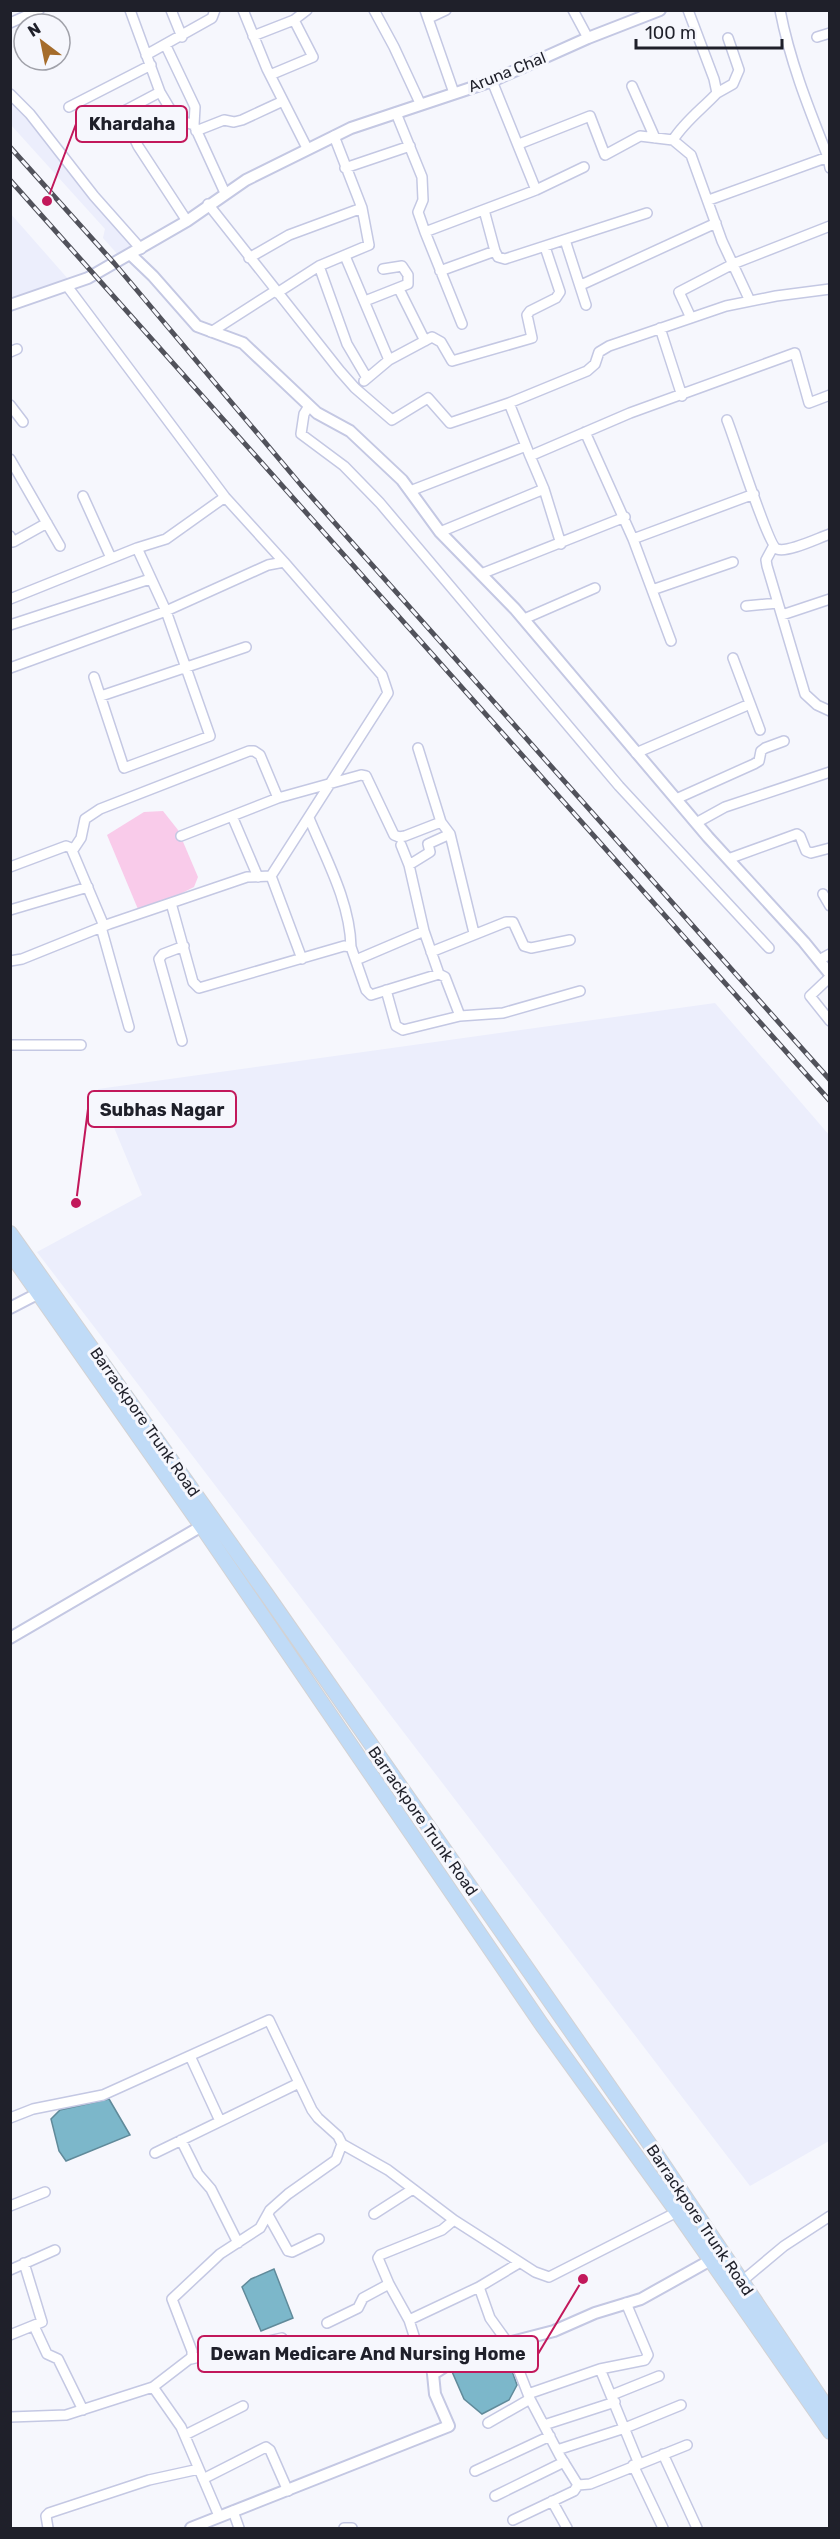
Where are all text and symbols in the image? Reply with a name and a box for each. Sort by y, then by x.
north arrow [12,12,72,72]
scale bar [636,12,782,50]
text: N [24,19,44,41]
text: 100 m [645,22,696,44]
street label: Aruna Chal [465,48,549,96]
callout: Khardaha [76,106,187,142]
text: Khardaha [89,113,175,135]
callout: Subhas Nagar [88,1091,236,1127]
text: Subhas Nagar [100,1099,224,1121]
street label: Barrackpore Trunk Road [86,1344,204,1500]
street label: Barrackpore Trunk Road [364,1743,482,1899]
street label: Barrackpore Trunk Road [642,2141,758,2299]
callout: Dewan Medicare And Nursing Home [198,2336,538,2372]
text: Dewan Medicare And Nursing Home [210,2343,526,2365]

